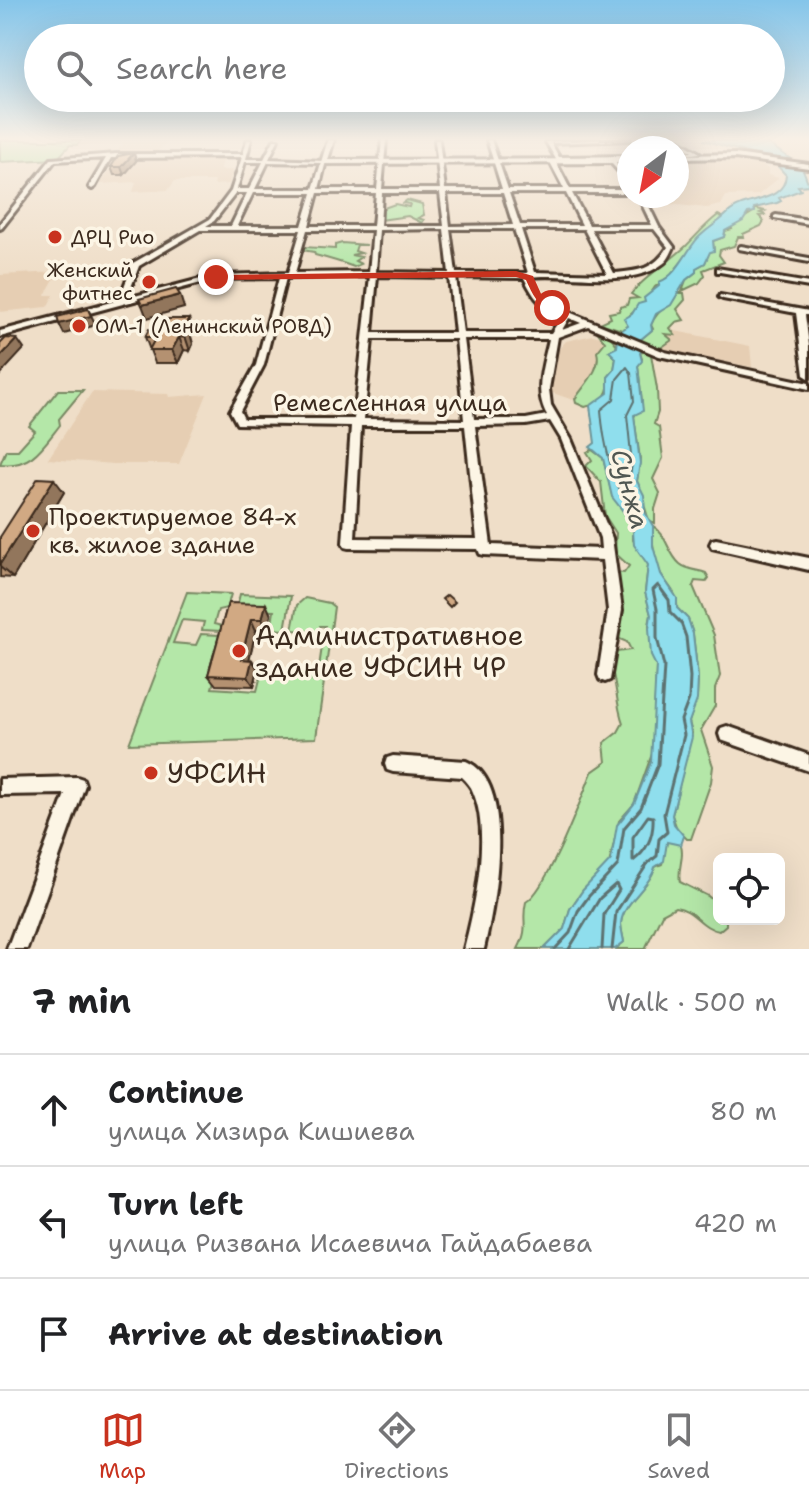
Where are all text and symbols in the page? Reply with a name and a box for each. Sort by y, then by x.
search box [24,24,785,112]
icon: search [52,46,96,90]
text: Search here [116,48,287,89]
north arrow [617,136,689,208]
place label: ДРЦ Рио [71,224,154,250]
marker: ДРЦ Рио [46,228,64,246]
place label: Женский фитнес [47,257,133,306]
route end [198,259,234,295]
marker: Женский фитнес [140,273,158,291]
route start [534,290,570,326]
place label: ОМ-1 (Ленинский РОВД) [95,313,332,339]
marker: ОМ-1 (Ленинский РОВД) [70,317,88,335]
street label: Ремесленная улица [273,387,507,419]
water label: Сунжа [603,445,658,533]
place label: Проектируемое 84-х кв. жилое здание [49,501,297,561]
marker: Проектируемое 84-х кв. жилое здание [24,522,42,540]
place label: Административное здание УФСИН ЧР [255,616,524,686]
marker: Административное здание УФСИН ЧР [230,642,248,660]
place label: УФСИН [167,754,267,792]
marker: УФСИН [142,764,160,782]
map controls [713,853,785,925]
button: locate [713,853,785,925]
text: 7 min [32,978,131,1024]
text: Walk · 500 m [606,984,777,1019]
text: Continue [108,1072,244,1113]
icon: ahead [32,1088,76,1132]
text: 80 m [710,1093,777,1128]
text: улица Хизира Кишиева [108,1113,415,1148]
text: Turn left [108,1184,243,1225]
icon: left [32,1200,76,1244]
text: 420 m [694,1205,777,1240]
text: улица Ризвана Исаевича Гайдабаева [108,1225,592,1260]
icon: arrive [32,1312,76,1356]
text: Arrive at destination [108,1314,443,1355]
tab: Map [99,1408,146,1485]
tab: Directions [344,1408,449,1485]
tab: Saved [647,1408,710,1485]

